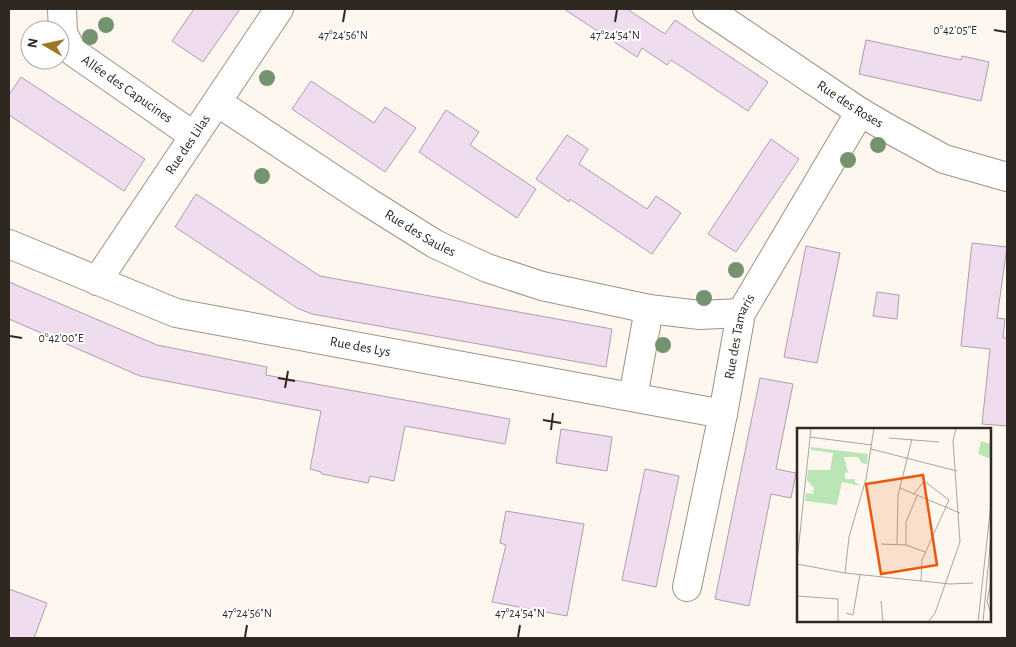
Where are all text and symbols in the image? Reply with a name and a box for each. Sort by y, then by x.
north arrow [20,20,70,70]
text: 0°42'05"E [933,24,977,36]
text: 47°24'56"N [318,29,368,41]
text: 47°24'54"N [590,29,640,41]
text: N [25,37,41,49]
street label: Allée des Capucines [79,53,175,126]
street label: Rue des Roses [814,78,885,131]
street label: Rue des Lilas [163,112,213,177]
street label: Rue des Saules [382,207,458,259]
street label: Rue des Tamaris [722,292,757,380]
text: 0°42'00"E [39,332,84,344]
street label: Rue des Lys [329,335,392,359]
inset map [797,428,991,622]
text: 47°24'56"N [222,607,272,619]
text: 47°24'54"N [495,607,545,619]

